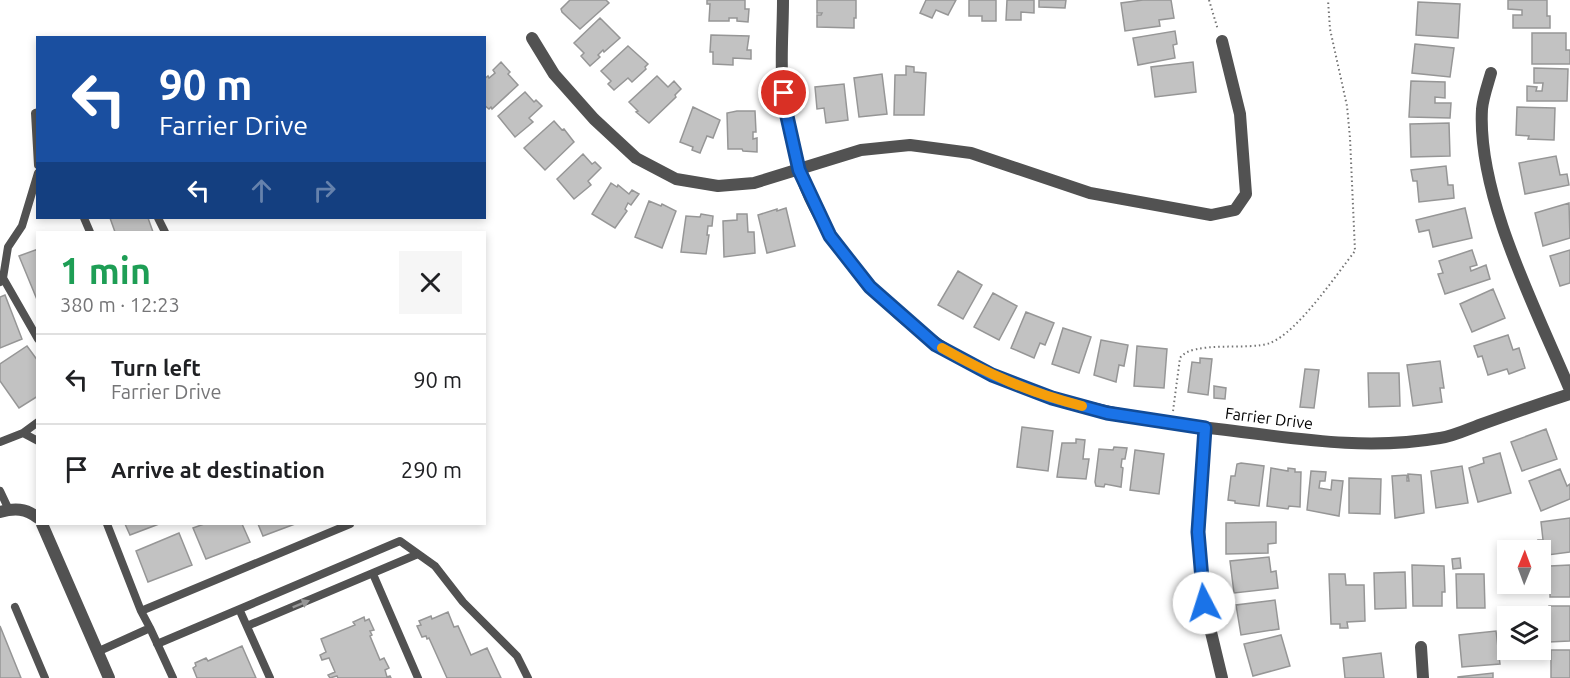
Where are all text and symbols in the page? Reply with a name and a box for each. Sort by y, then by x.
icon: left [60,60,138,138]
text: 90 m [159,61,253,108]
pin [758,67,809,118]
icon: arrive [767,76,800,109]
text: Farrier Drive [159,110,308,140]
icon: left [182,174,215,207]
icon: ahead [245,174,278,207]
icon: right [308,174,341,207]
text: 1 min [60,250,151,291]
button: close [399,251,462,314]
text: 380 m · 12:23 [60,293,180,316]
text: Turn left [111,355,201,380]
icon: left [60,363,93,396]
text: 90 m [413,367,462,392]
text: Farrier Drive [111,380,222,403]
street label: Farrier Drive [1224,404,1314,432]
icon: arrive [60,453,93,486]
text: Arrive at destination [111,457,325,482]
text: 290 m [401,457,462,482]
north arrow [1497,540,1551,594]
map controls [1497,540,1551,660]
position arrow [1172,571,1236,635]
one-way arrow [292,599,310,608]
button: layers [1497,606,1551,660]

